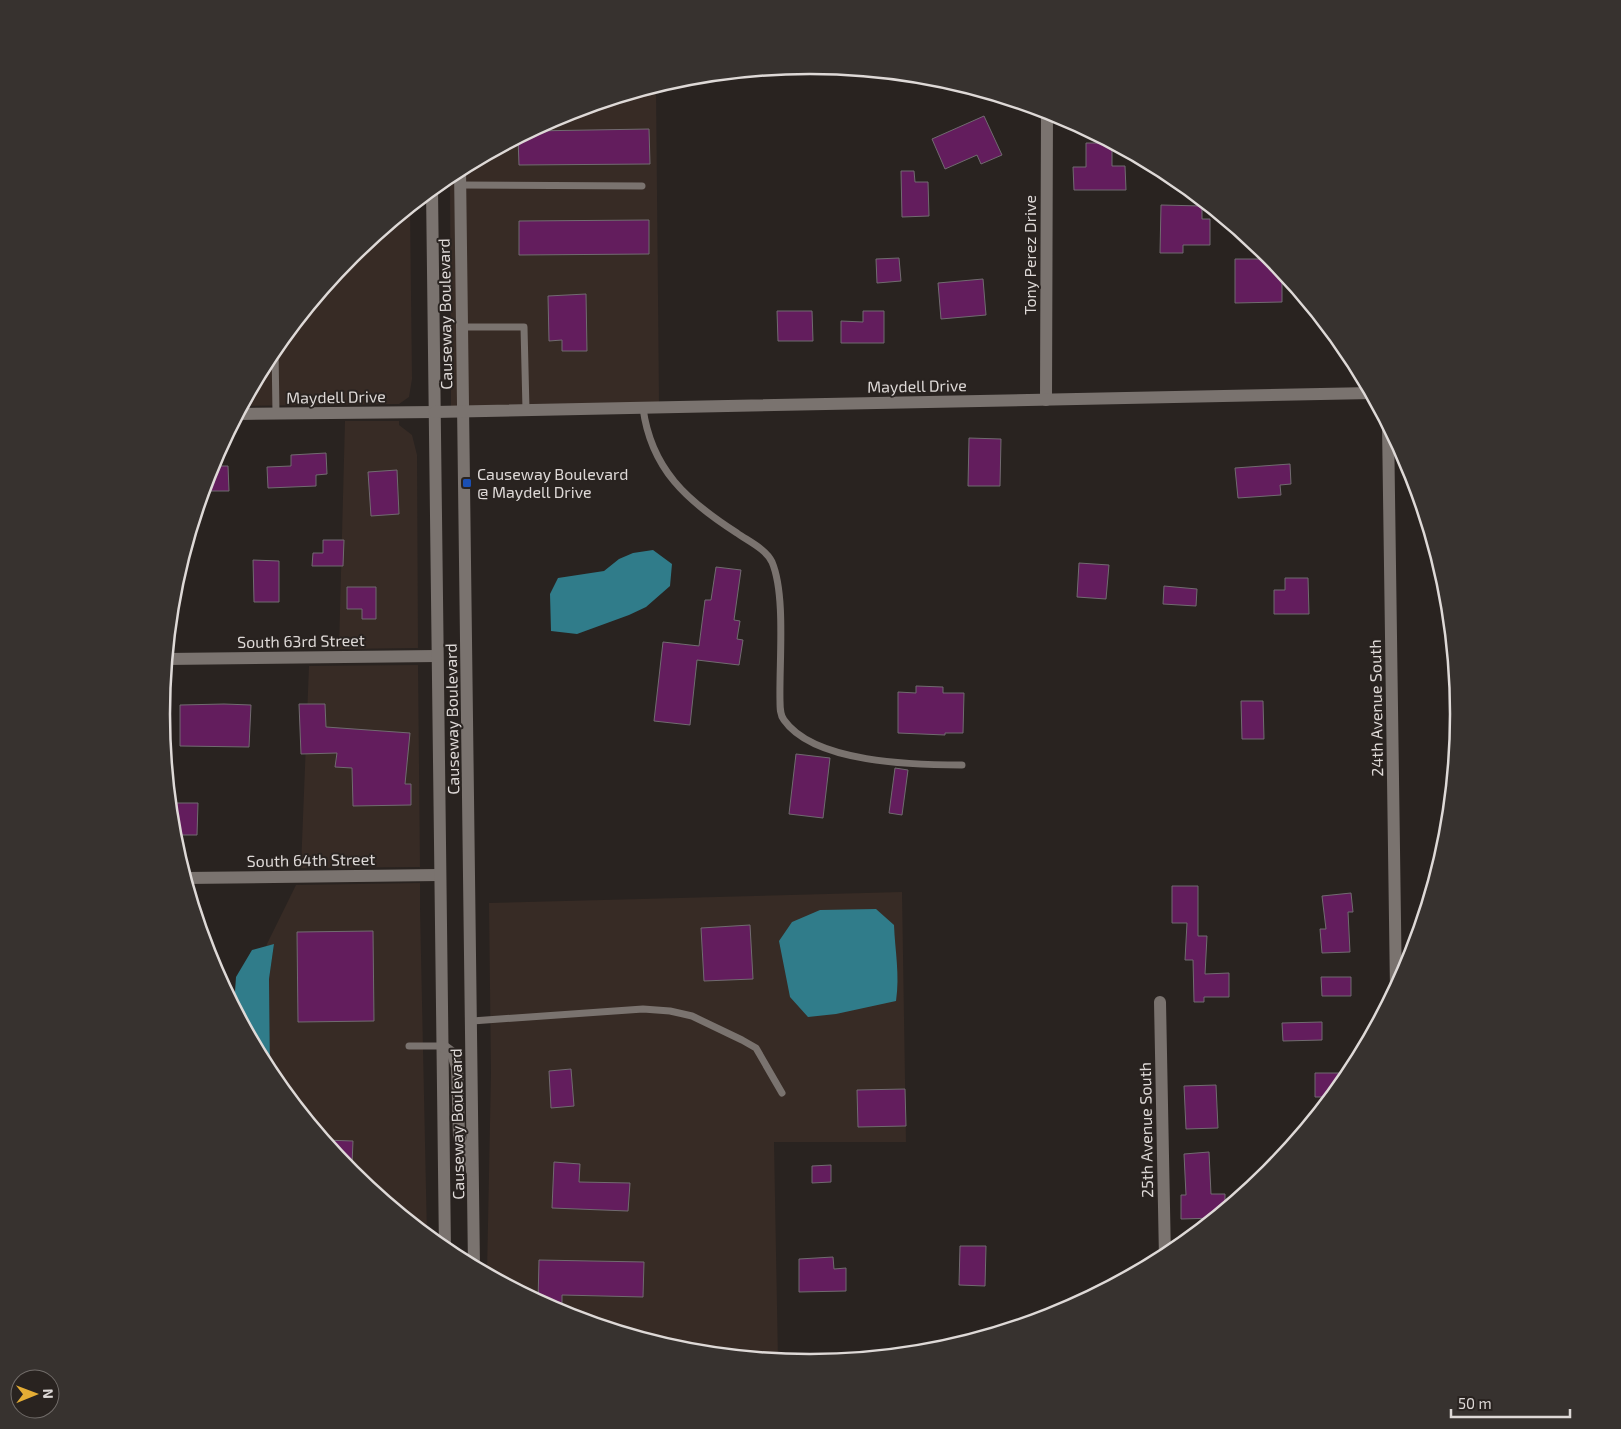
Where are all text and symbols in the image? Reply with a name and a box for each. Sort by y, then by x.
street label: Tony Perez Drive [1020,195,1039,315]
street label: Causeway Boulevard [434,238,455,390]
street label: Maydell Drive [867,375,967,396]
street label: Maydell Drive [286,386,386,407]
place label: Causeway Boulevard @ Maydell Drive [477,464,628,501]
marker: Causeway Boulevard @ Maydell Drive [461,477,473,489]
street label: South 63rd Street [237,630,365,651]
street label: 24th Avenue South [1365,639,1386,777]
street label: Causeway Boulevard [441,643,462,795]
street label: South 64th Street [247,849,375,870]
street label: Causeway Boulevard [446,1048,467,1200]
street label: 25th Avenue South [1135,1062,1156,1198]
north arrow [10,1369,60,1419]
scale bar [1451,1386,1570,1418]
text: N [40,1389,57,1399]
text: 50 m [1458,1394,1492,1412]

